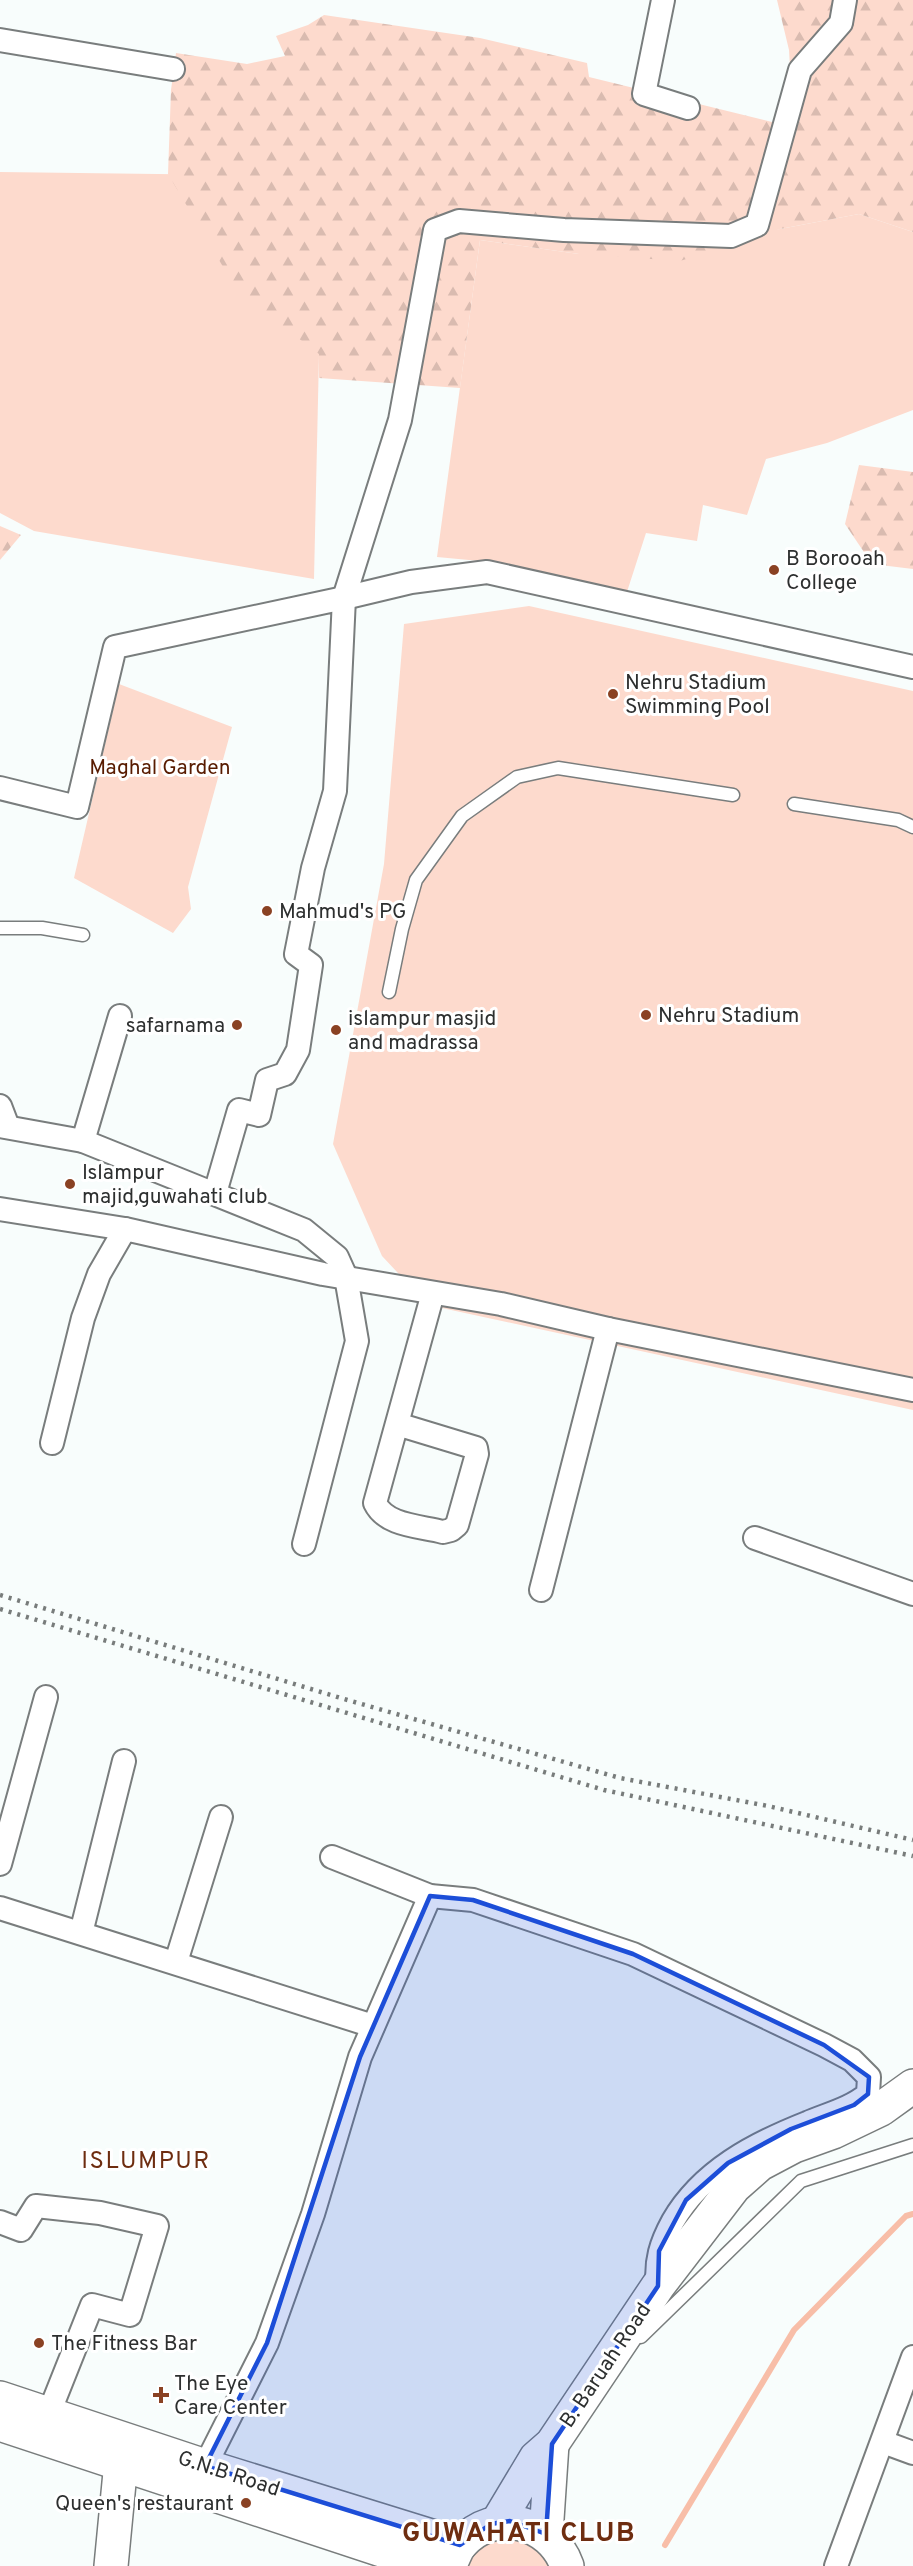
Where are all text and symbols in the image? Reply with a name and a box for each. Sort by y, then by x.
place label: B Borooah College [786,546,885,597]
marker: B Borooah College [767,563,781,577]
place label: Nehru Stadium Swimming Pool [625,670,770,721]
marker: Nehru Stadium Swimming Pool [606,687,620,701]
park label: Maghal Garden [89,755,231,782]
place label: Mahmud's PG [279,899,406,926]
marker: Mahmud's PG [260,904,274,918]
place label: Nehru Stadium [658,1003,799,1030]
place label: islampur masjid and madrassa [348,1006,496,1057]
marker: Nehru Stadium [639,1008,653,1022]
place label: safarnama [126,1013,225,1040]
marker: safarnama [230,1018,244,1032]
marker: islampur masjid and madrassa [329,1023,343,1037]
place label: Islampur majid,guwahati club [82,1160,268,1211]
marker: Islampur majid,guwahati club [63,1177,77,1191]
district label: ISLUMPUR [81,2147,211,2177]
street label: B. Baruah Road [555,2298,658,2433]
place label: The Fitness Bar [51,2331,197,2358]
marker: The Fitness Bar [32,2336,46,2350]
place label: The Eye Care Center [174,2371,287,2422]
marker: The Eye Care Center [152,2386,170,2404]
street label: G.N.B Road [174,2445,283,2504]
place label: Queen's restaurant [55,2491,234,2518]
marker: Queen's restaurant [239,2496,253,2510]
district label: GUWAHATI CLUB [402,2517,636,2551]

